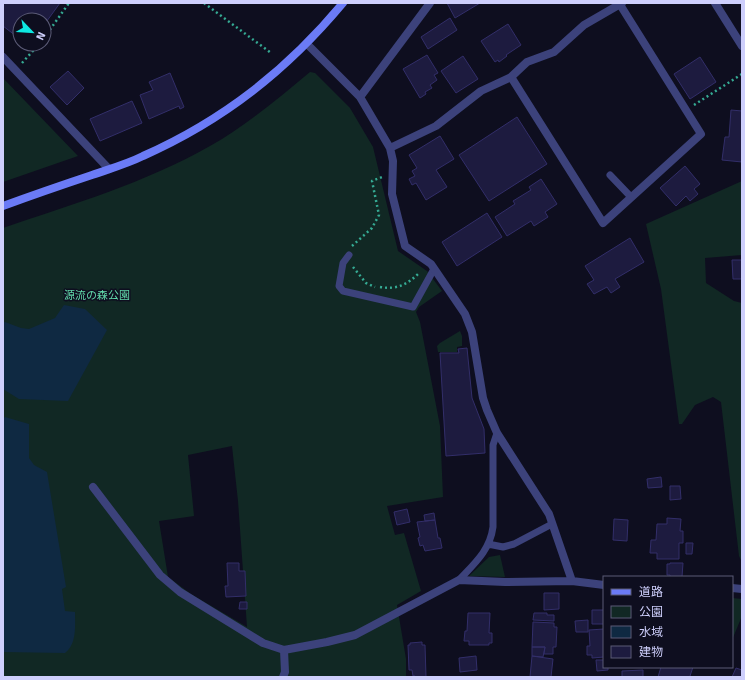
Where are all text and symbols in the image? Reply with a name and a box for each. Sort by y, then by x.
north arrow [12,12,52,52]
text: N [33,30,48,42]
park label: 源流の森公園 [64,289,130,302]
legend [603,576,733,668]
text: 道路 [639,585,663,600]
text: 公園 [639,605,663,620]
text: 水域 [639,625,663,640]
text: 建物 [639,645,663,660]

